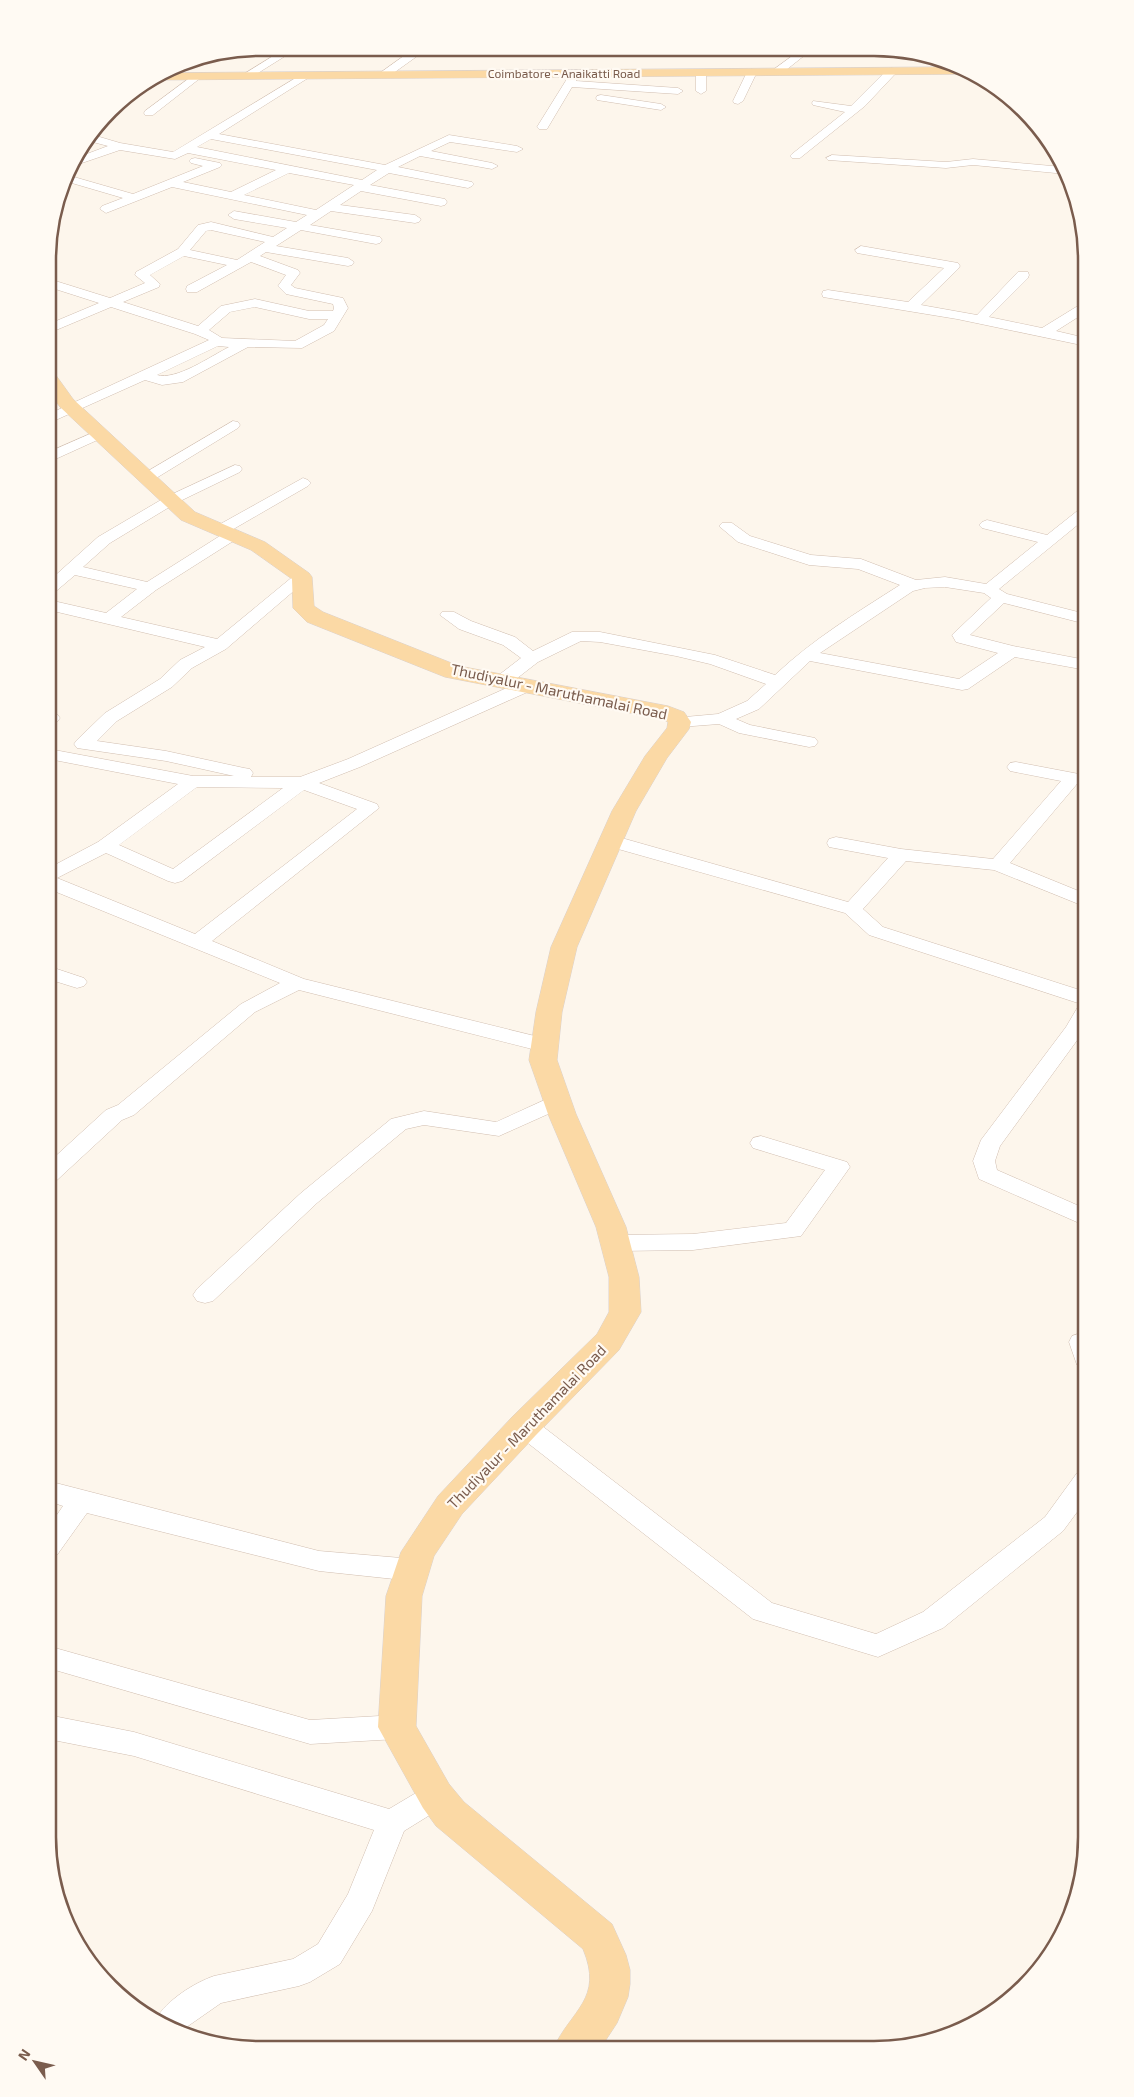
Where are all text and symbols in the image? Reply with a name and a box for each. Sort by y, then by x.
street label: Coimbatore - Anaikatti Road [488,66,640,80]
street label: Thudiyalur - Maruthamalai Road [449,659,669,723]
street label: Thudiyalur - Maruthamalai Road [443,1341,609,1512]
north arrow [10,2037,60,2087]
text: N [14,2046,34,2063]

